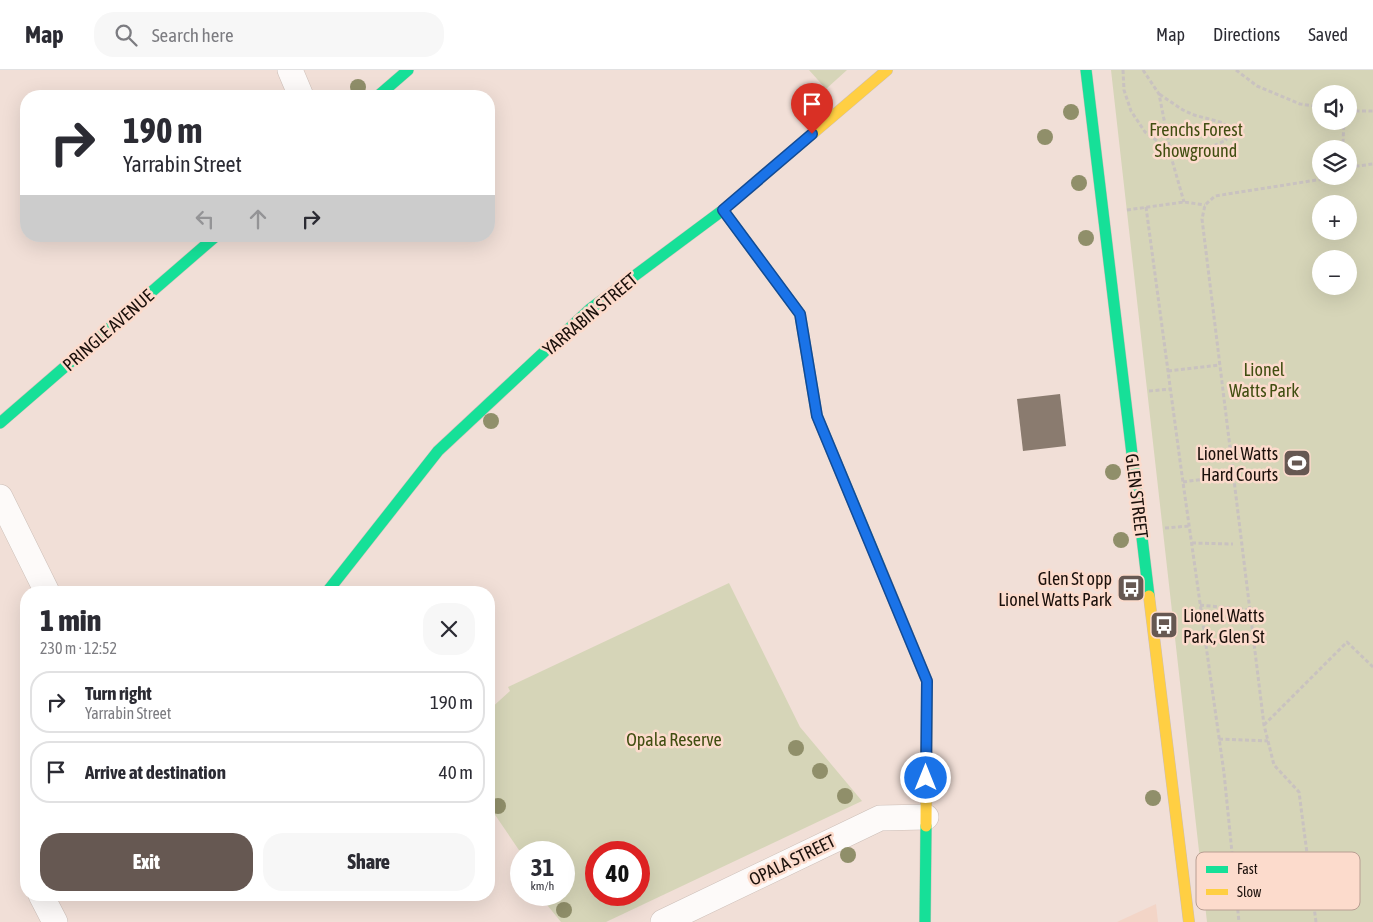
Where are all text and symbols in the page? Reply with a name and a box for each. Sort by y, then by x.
search box [94,12,444,57]
text: Map [25,21,64,48]
icon: search [112,21,140,49]
text: Search here [152,24,234,46]
text: Map [1156,24,1185,45]
text: Directions [1213,24,1280,45]
text: Saved [1308,24,1348,45]
pin [791,83,833,134]
map controls [1312,85,1357,295]
button: sound [1312,85,1357,130]
icon: arrive [798,90,826,118]
icon: right [40,110,105,175]
text: 190 m [123,110,202,150]
park label: Frenchs Forest Showground [1149,119,1243,161]
button: layers [1312,140,1357,185]
text: Yarrabin Street [123,151,242,177]
button: + [1312,195,1357,240]
icon: left [191,205,219,233]
icon: ahead [244,205,272,233]
icon: right [297,205,325,233]
button: − [1312,250,1357,295]
street label: YARRABIN STREET [539,268,642,360]
street label: PRINGLE AVENUE [58,285,158,375]
park label: Lionel Watts Park [1229,359,1299,401]
place label: Lionel Watts Hard Courts [1197,443,1278,485]
sports icon: Lionel Watts Hard Courts [1282,448,1312,478]
street label: GLEN STREET [1121,453,1153,540]
place label: Glen St opp Lionel Watts Park [998,568,1112,610]
bus stop icon: Glen St opp Lionel Watts Park [1116,573,1146,603]
text: 1 min [40,603,101,637]
button: close [423,603,475,655]
place label: Lionel Watts Park, Glen St [1183,605,1265,647]
bus stop icon: Lionel Watts Park, Glen St [1149,610,1179,640]
text: 230 m · 12:52 [40,639,117,657]
text: Turn right [85,682,152,704]
icon: right [42,688,70,716]
text: 190 m [430,691,473,713]
text: Yarrabin Street [85,704,171,722]
park label: Opala Reserve [626,729,722,750]
position arrow [899,751,951,803]
icon: arrive [42,758,70,786]
text: Arrive at destination [85,761,226,783]
text: 40 m [439,761,473,783]
street label: OPALA STREET [745,830,839,890]
button: Exit [40,833,253,891]
button: Share [263,833,475,891]
speed limit sign: 40 [585,841,650,906]
legend [1196,852,1360,910]
text: 31 [531,853,554,881]
text: Fast [1237,861,1258,877]
text: km/h [531,879,554,893]
text: Slow [1237,884,1262,900]

